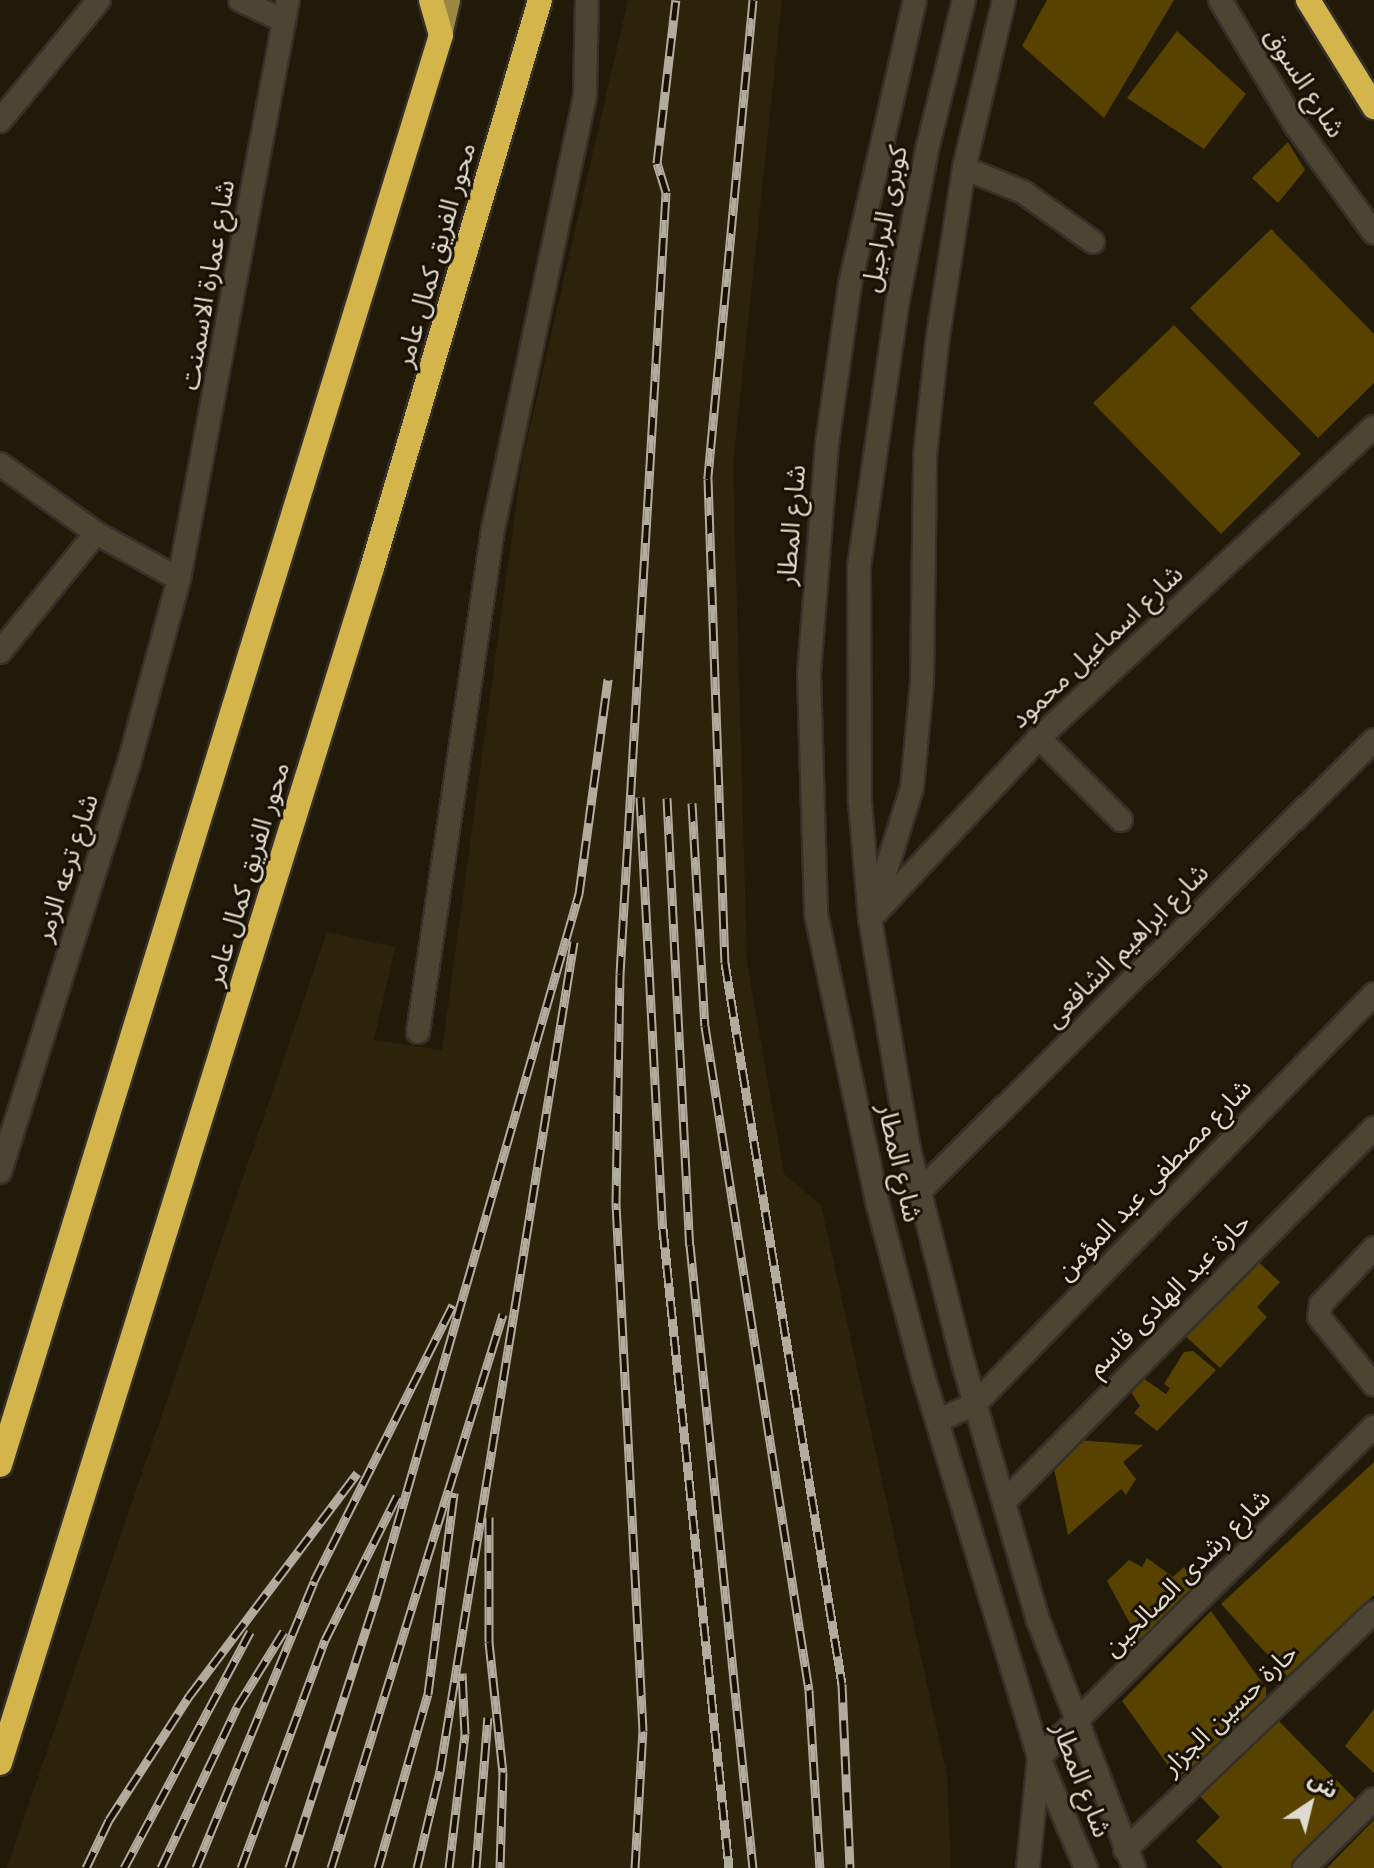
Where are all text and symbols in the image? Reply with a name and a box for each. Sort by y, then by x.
street label: شارع السوق [1257,22,1351,144]
street label: محور الفريق كمال عامر [389,139,483,371]
street label: كوبرى البراجيل [856,143,914,295]
street label: شارع عمارة الاسمنت [174,178,242,392]
street label: شارع المطار [771,463,813,587]
street label: شارع اسماعيل محمود [1004,559,1190,735]
street label: محور الفريق كمال عامر [199,758,297,990]
street label: شارع ترعه الزمر [28,790,106,946]
street label: شارع ابراهيم الشافعى [1038,857,1216,1035]
street label: شارع مصطفى عبد المؤمن [1050,1073,1258,1287]
street label: شارع المطار [870,1101,928,1225]
street label: حارة عبد الهادى قاسم [1081,1207,1257,1383]
street label: شارع رشدى الصالحين [1097,1483,1277,1663]
street label: حارة حسين الجزار [1156,1638,1304,1782]
street label: شارع المطار [1045,1718,1117,1842]
north arrow [1270,1764,1350,1844]
text: ش [1303,1764,1344,1804]

